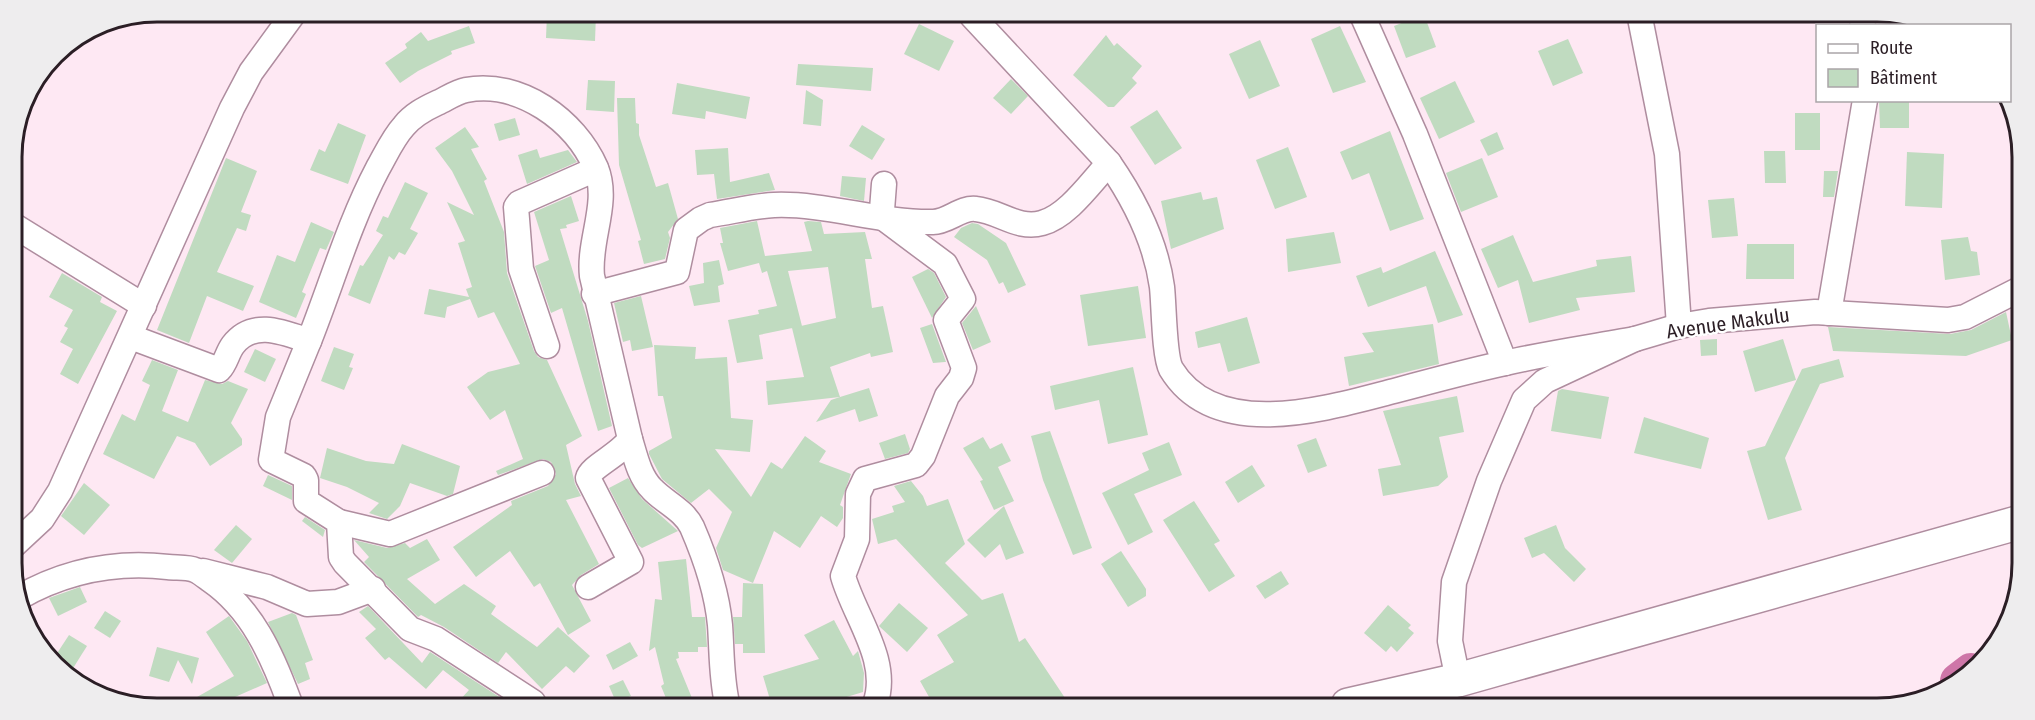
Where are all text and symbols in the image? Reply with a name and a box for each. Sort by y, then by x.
legend [1816,24,2011,102]
text: Route [1870,37,1913,59]
text: Bâtiment [1870,67,1937,89]
street label: Avenue Makulu [1665,302,1791,344]

